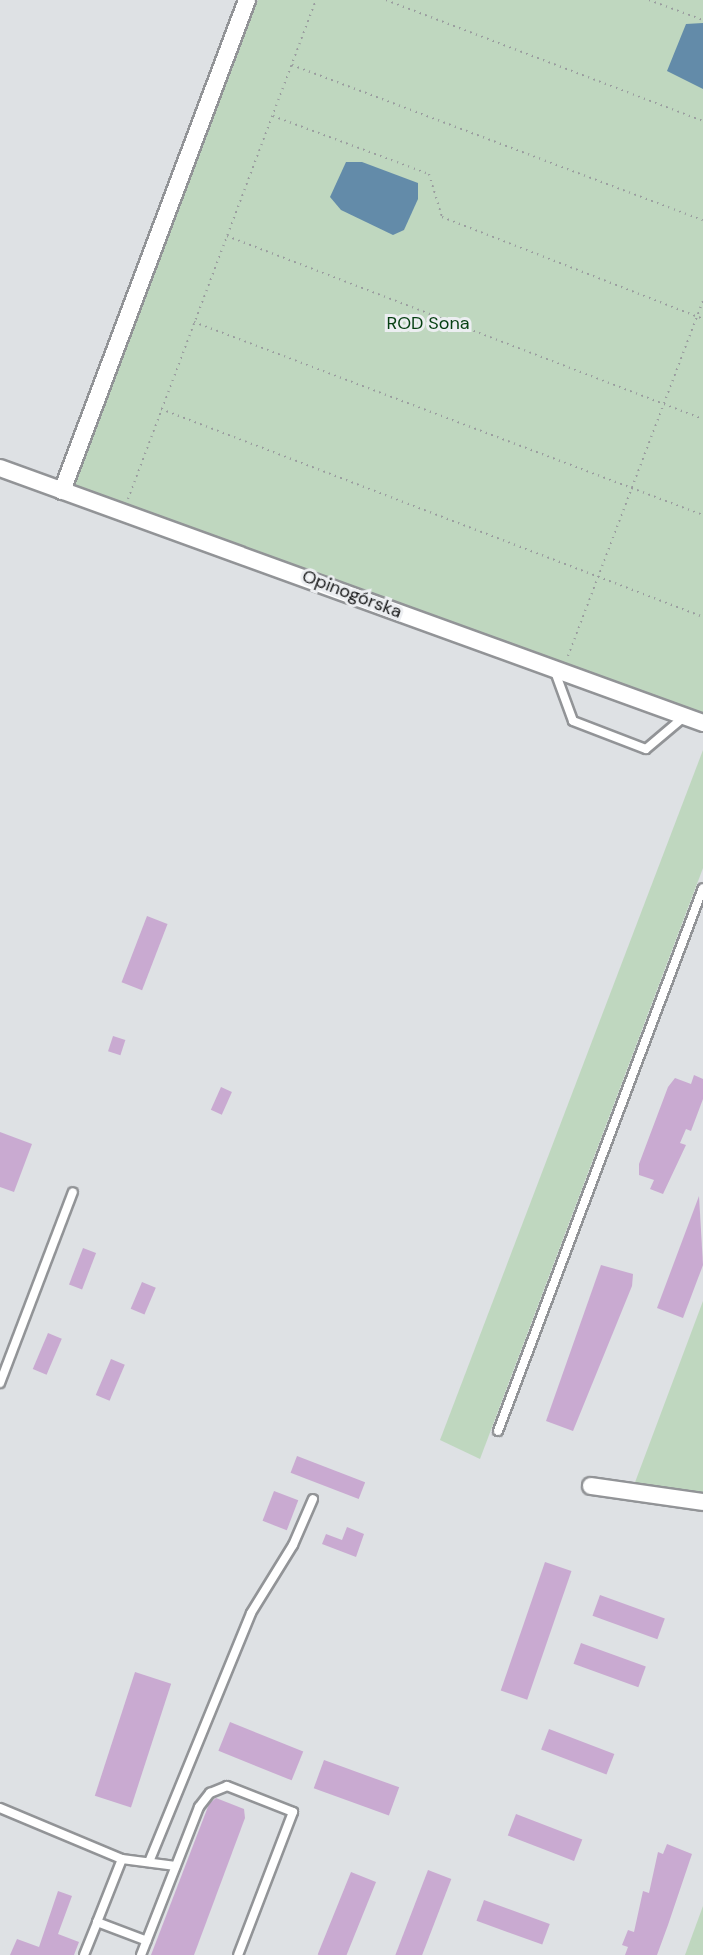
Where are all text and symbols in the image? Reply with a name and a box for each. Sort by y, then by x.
park label: ROD Sona [386,312,470,334]
street label: Opinogórska [299,565,405,623]

